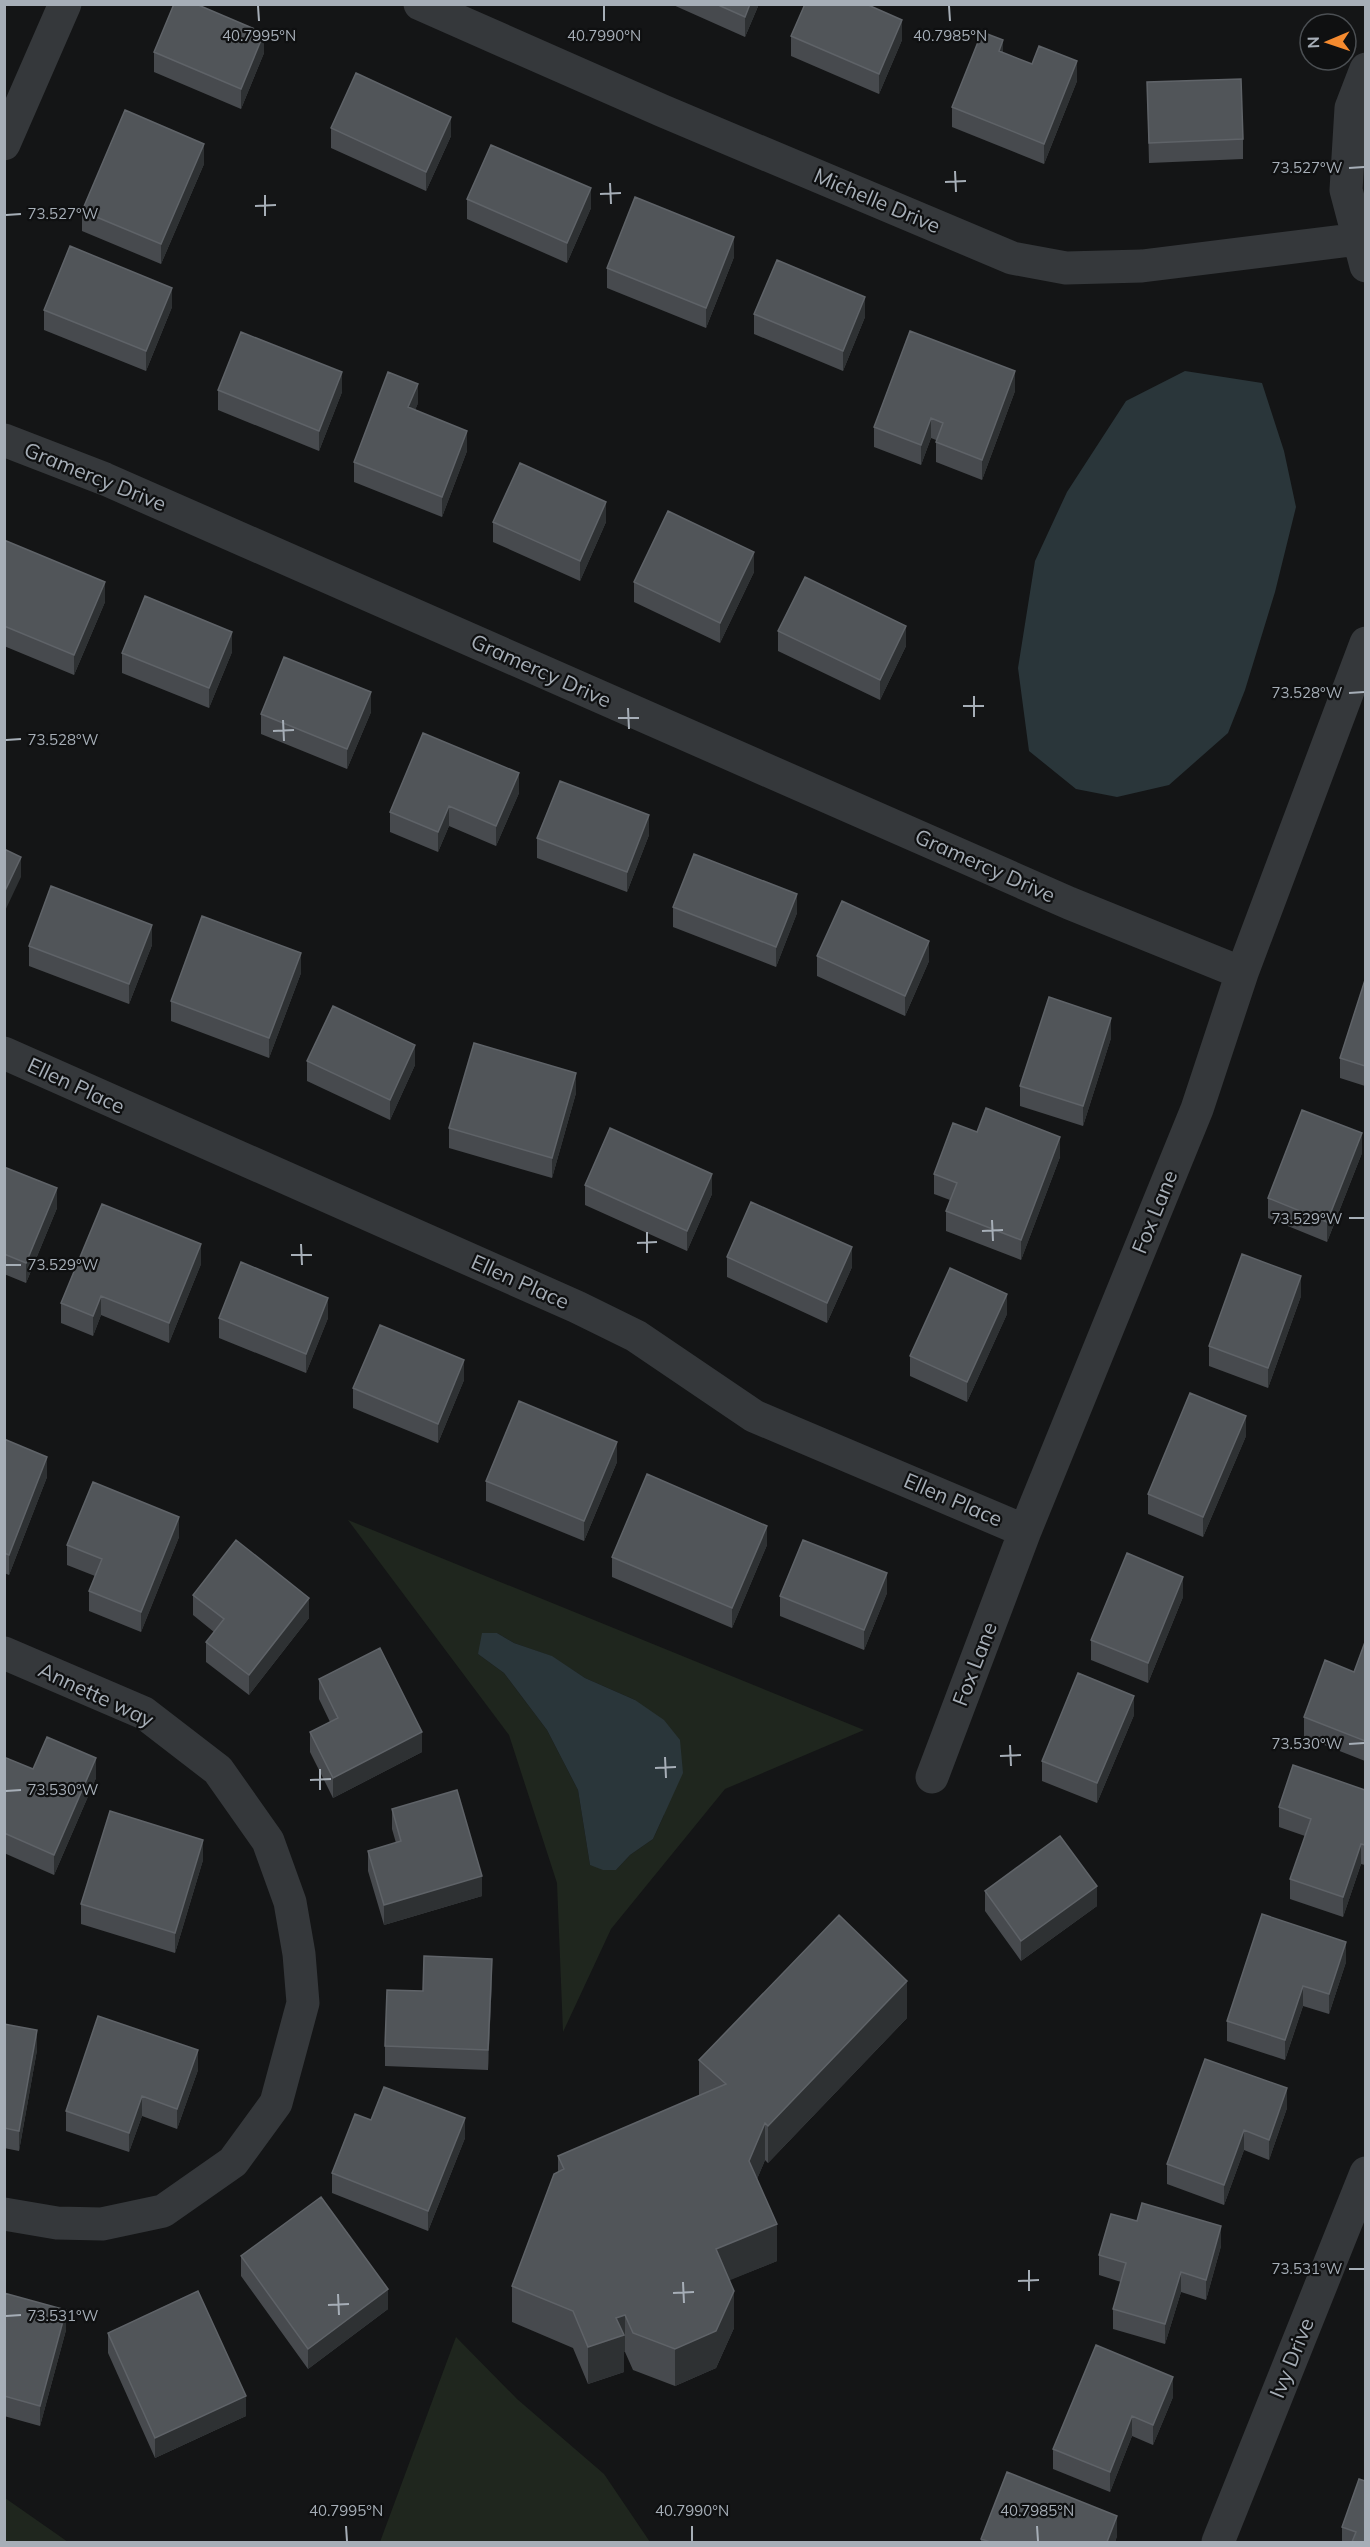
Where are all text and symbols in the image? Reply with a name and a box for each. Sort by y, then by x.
north arrow [1298,12,1358,72]
text: 40.7995°N [222,26,296,45]
text: 40.7990°N [567,26,641,45]
text: 40.7985°N [913,26,987,45]
text: N [1303,36,1323,49]
text: 73.527°W [1272,158,1343,177]
street label: Michelle Drive [810,162,945,238]
text: 73.527°W [28,204,99,223]
street label: Gramercy Drive [21,436,170,516]
street label: Gramercy Drive [467,628,616,713]
text: 73.528°W [1272,683,1343,702]
text: 73.528°W [28,730,99,749]
street label: Gramercy Drive [911,823,1060,908]
street label: Ellen Place [24,1051,129,1119]
street label: Fox Lane [1126,1166,1183,1257]
text: 73.529°W [1272,1209,1343,1228]
street label: Ellen Place [467,1248,573,1314]
text: 73.529°W [28,1255,99,1274]
street label: Ellen Place [900,1467,1007,1531]
street label: Fox Lane [946,1618,1002,1709]
street label: Annette way [35,1656,158,1732]
text: 73.530°W [1272,1734,1343,1753]
text: 73.530°W [28,1780,99,1799]
text: 73.531°W [1272,2259,1343,2278]
text: 73.531°W [28,2306,99,2325]
street label: Ivy Drive [1263,2314,1319,2402]
text: 40.7995°N [309,2501,383,2520]
text: 40.7990°N [655,2501,729,2520]
text: 40.7985°N [1000,2501,1074,2520]

